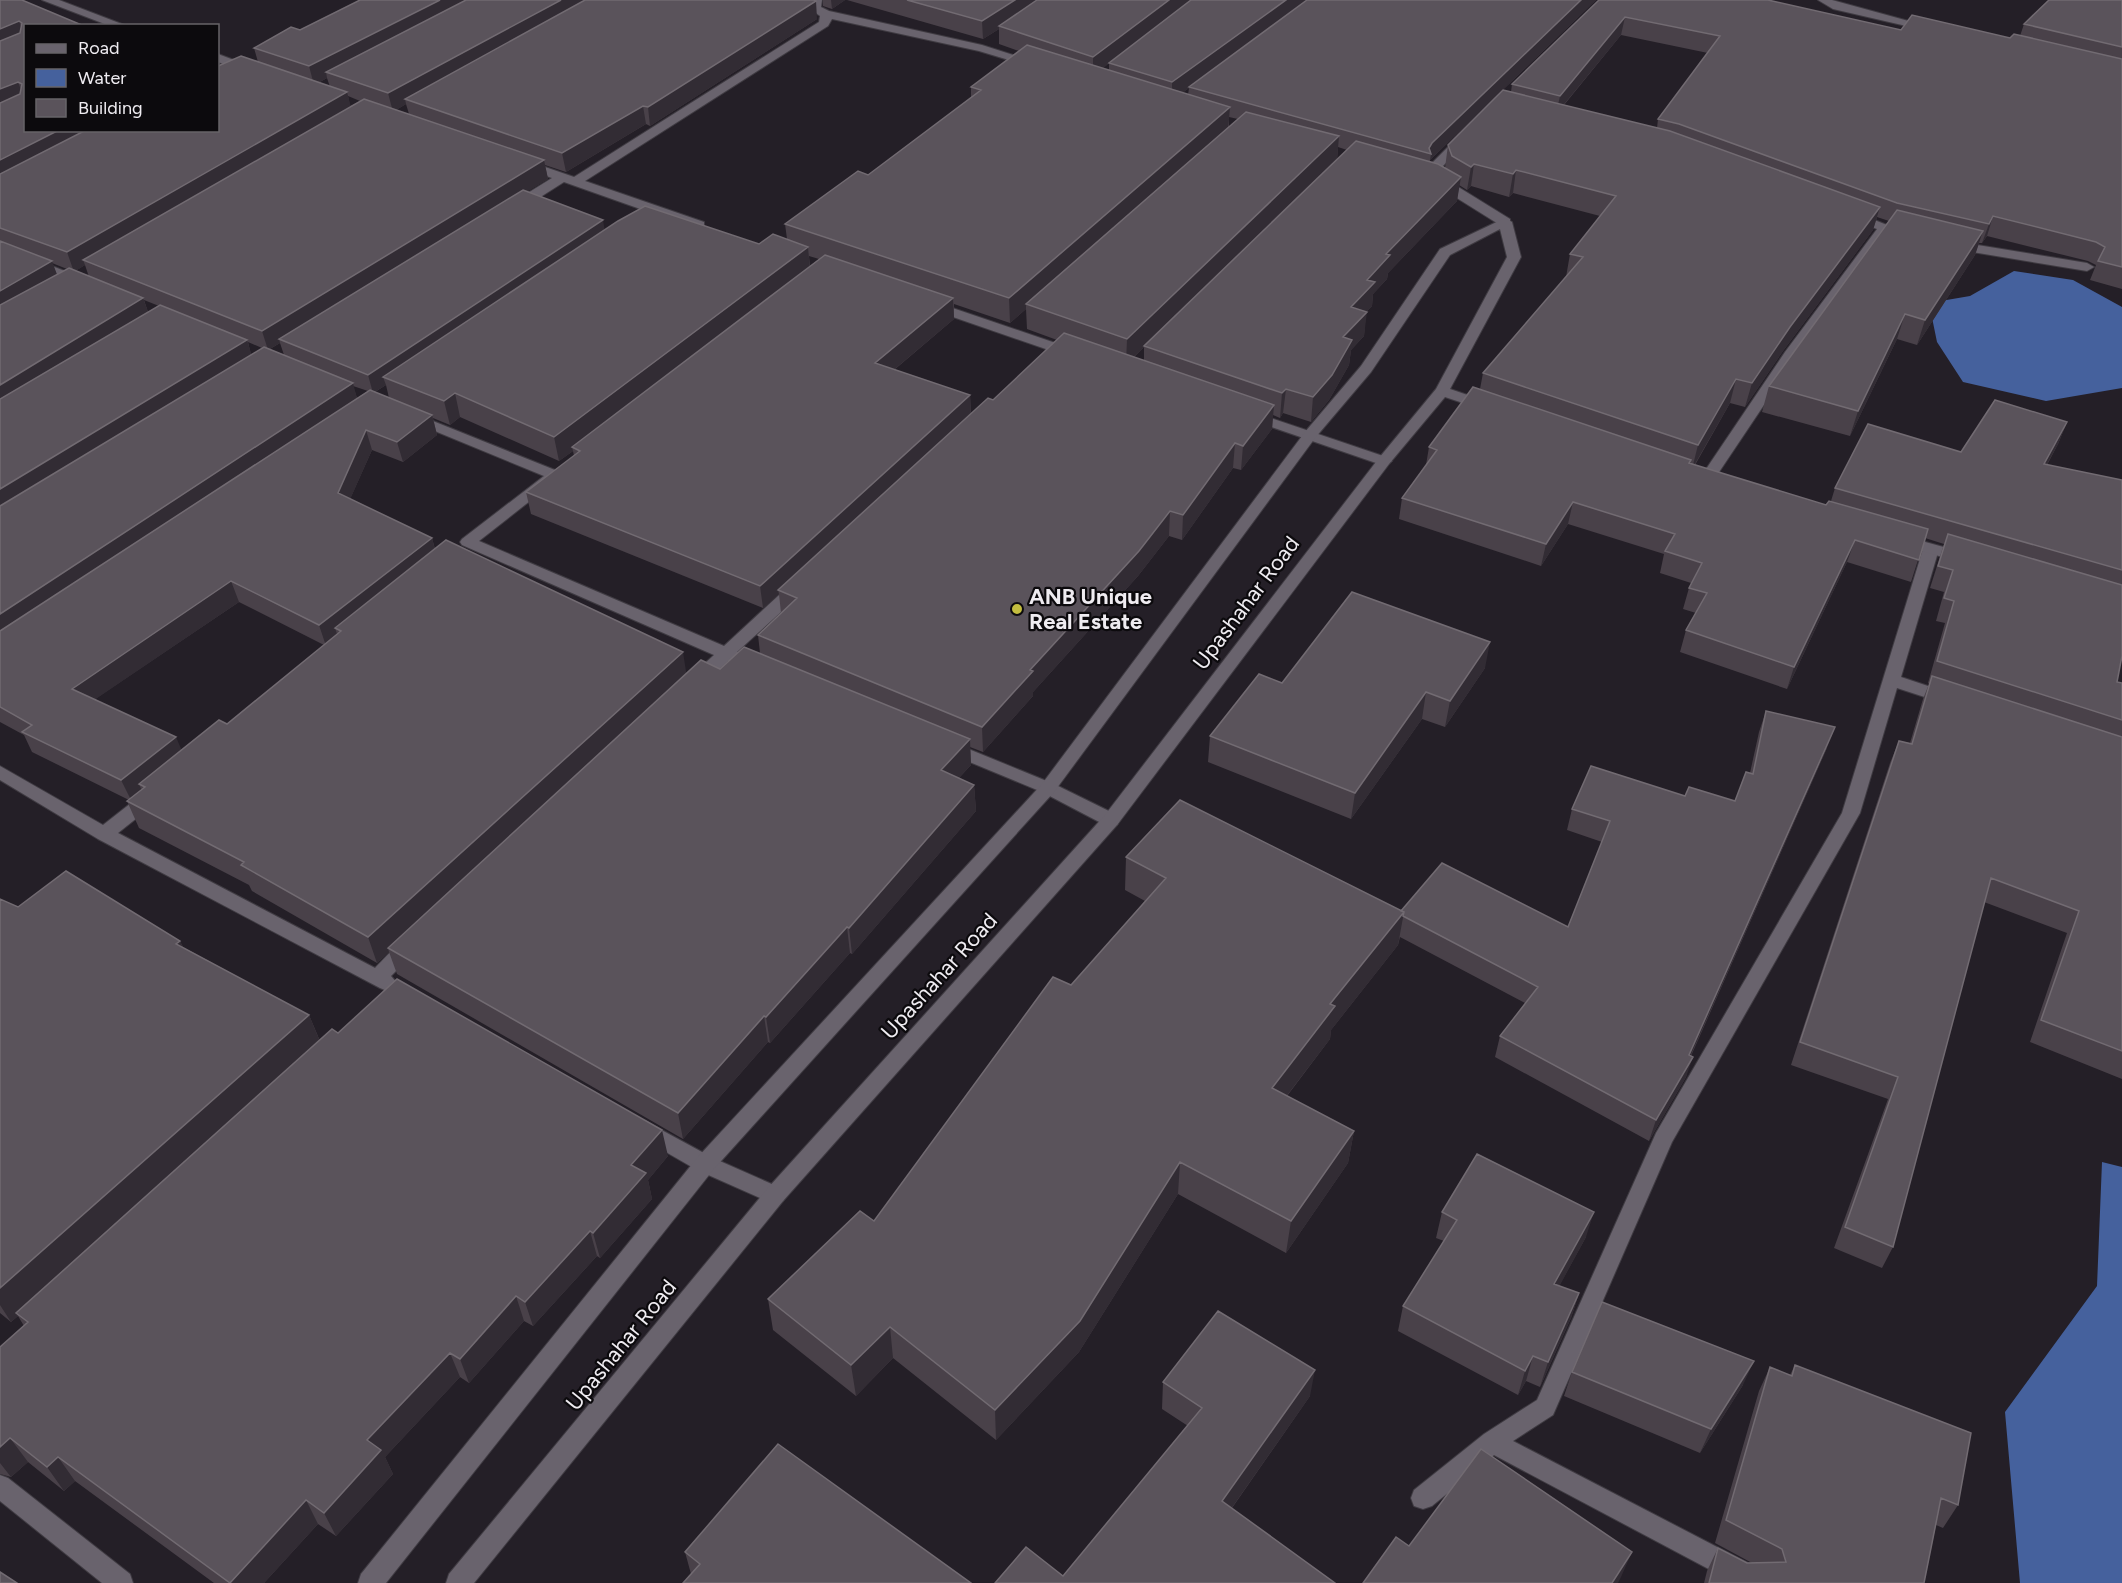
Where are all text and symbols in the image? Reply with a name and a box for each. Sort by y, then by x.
legend [24,24,219,132]
text: Road [78,37,119,59]
text: Water [78,67,126,89]
text: Building [78,97,143,119]
street label: Upashahar Road [1187,531,1305,675]
place label: ANB Unique Real Estate [1029,583,1152,635]
marker: ANB Unique Real Estate [1010,602,1024,616]
street label: Upashahar Road [875,907,1003,1045]
street label: Upashahar Road [560,1274,682,1416]

